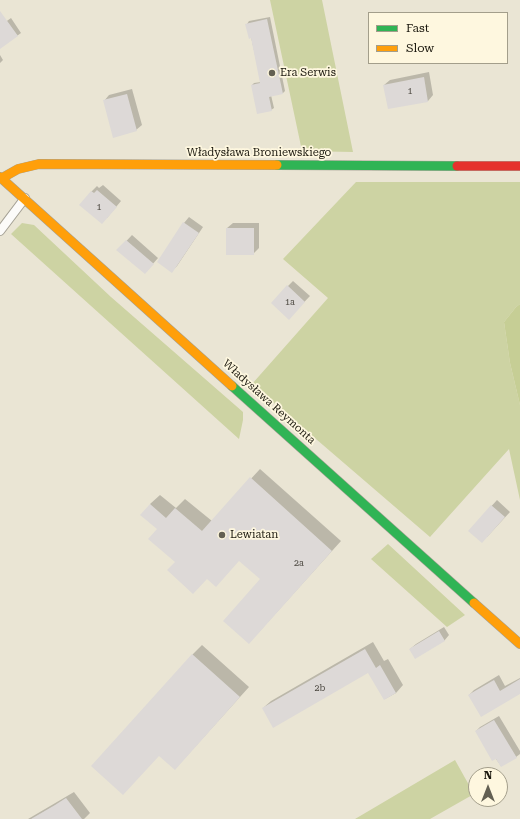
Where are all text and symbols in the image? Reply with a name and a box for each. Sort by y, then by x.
legend [368,12,508,64]
text: Fast [406,21,429,35]
text: Slow [406,41,434,55]
place label: Era Serwis [280,66,336,80]
marker: Era Serwis [267,68,277,78]
house number: 1 [407,86,413,96]
street label: Władysława Broniewskiego [187,146,331,160]
house number: 1 [96,202,102,212]
house number: 1a [285,297,295,307]
street label: Władysława Reymonta [220,357,318,447]
place label: Lewiatan [230,528,278,542]
marker: Lewiatan [217,530,227,540]
house number: 2a [294,558,304,568]
house number: 2b [315,683,325,693]
north arrow [468,767,508,807]
text: N [484,769,492,782]

